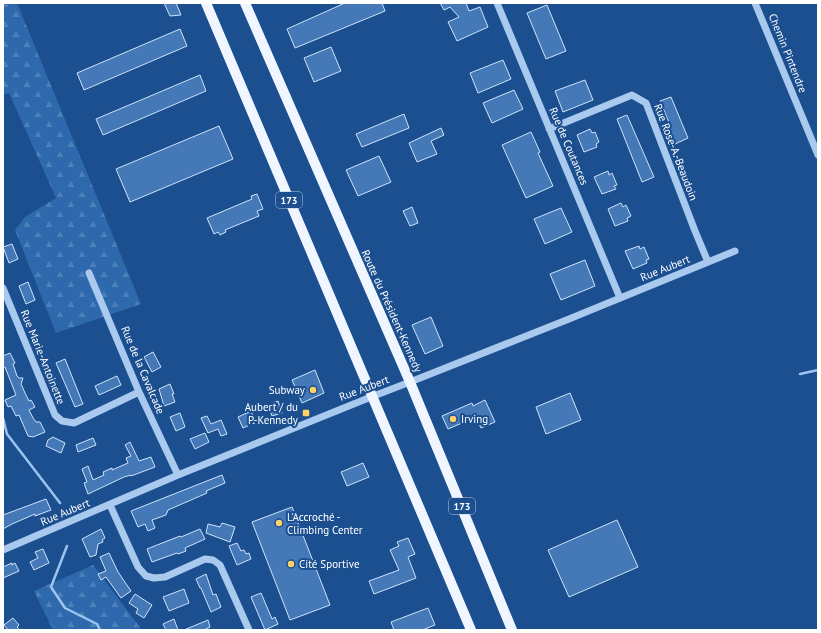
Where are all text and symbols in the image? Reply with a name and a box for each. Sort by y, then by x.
street label: Chemin Pintendre [766,11,810,95]
street label: Rue Rose-A.-Beaudoin [651,101,701,203]
street label: Rue de Coutances [546,105,592,187]
road number: 173 [276,192,302,208]
street label: Route du Président-Kennedy [359,248,426,375]
street label: Rue Aubert [638,252,692,284]
street label: Rue Marie-Antoinette [18,308,69,407]
street label: Rue de la Cavalcade [118,324,168,417]
street label: Rue Aubert [337,372,391,404]
place label: Subway [269,383,306,397]
marker: Subway [308,385,318,395]
place label: Aubert / du P.-Kennedy [245,400,299,427]
marker: Aubert / du P.-Kennedy [301,408,311,418]
place label: Irving [461,412,488,426]
marker: Irving [448,414,458,424]
street label: Rue Aubert [38,495,92,529]
road number: 173 [449,498,475,514]
place label: L'Accroché - Climbing Center [287,510,363,537]
marker: L'Accroché - Climbing Center [274,518,284,528]
place label: Cité Sportive [299,557,360,571]
marker: Cité Sportive [286,559,296,569]

